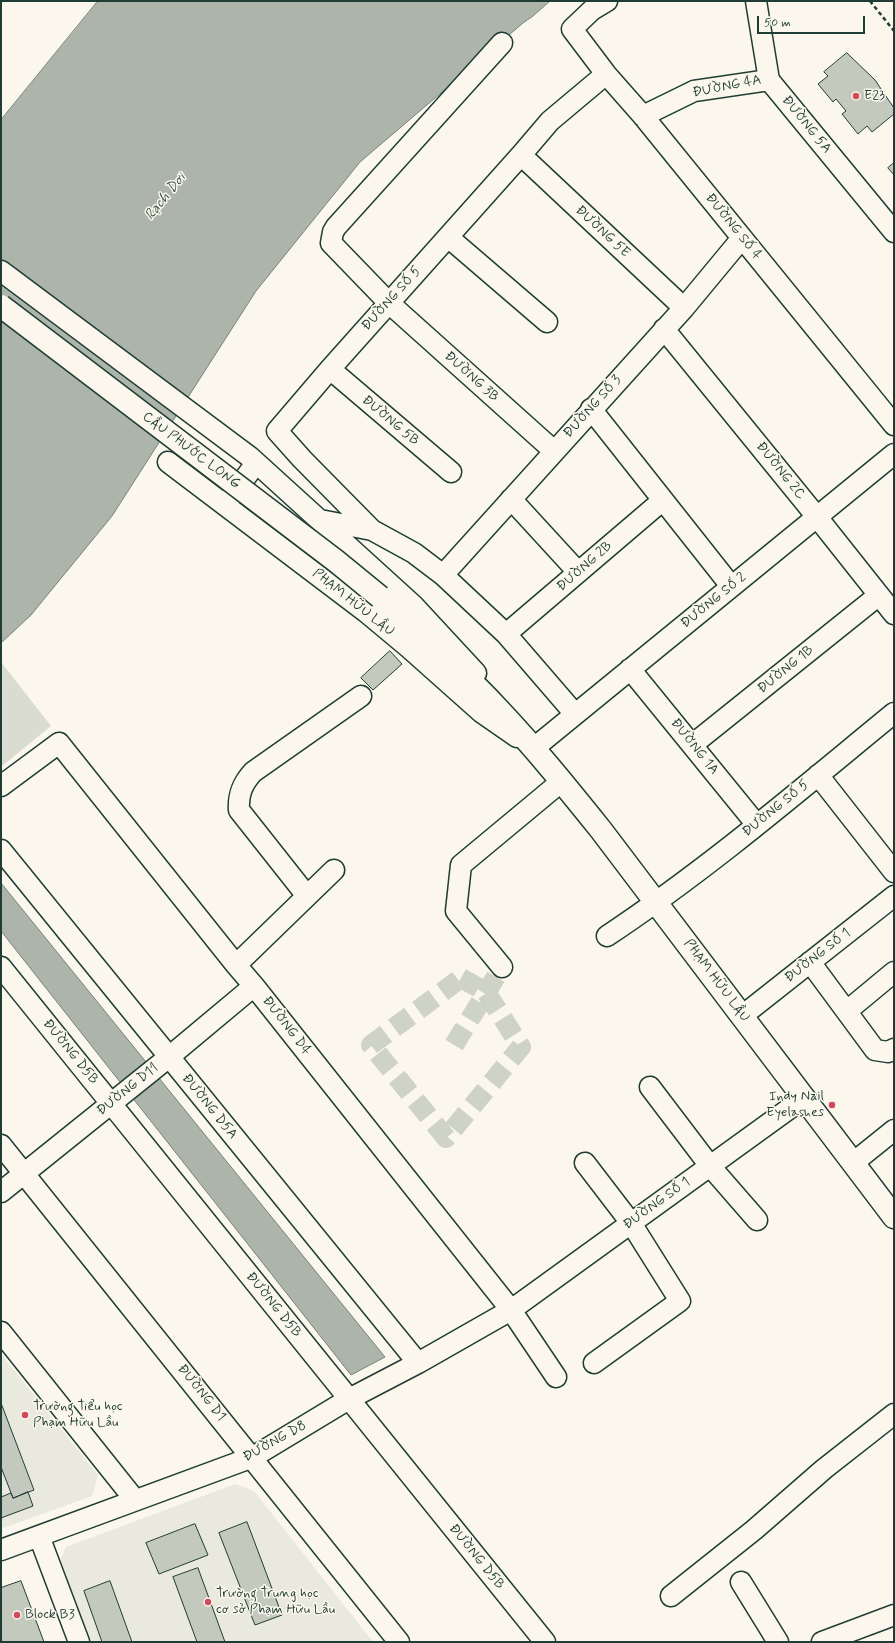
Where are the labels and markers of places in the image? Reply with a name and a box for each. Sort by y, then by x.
place label: E23 [864,88,885,104]
marker: E23 [851,91,861,101]
place label: Indy Nail Eyelashes [766,1089,824,1122]
marker: Indy Nail Eyelashes [827,1100,837,1110]
place label: Trường Tiểu học Phạm Hữu Lầu [33,1399,123,1432]
marker: Trường Tiểu học Phạm Hữu Lầu [20,1410,30,1420]
place label: Trường Trung học cơ sở Phạm Hữu Lầu [216,1586,335,1618]
marker: Trường Trung học cơ sở Phạm Hữu Lầu [203,1597,213,1607]
place label: Block B3 [25,1607,75,1623]
marker: Block B3 [12,1610,22,1620]

